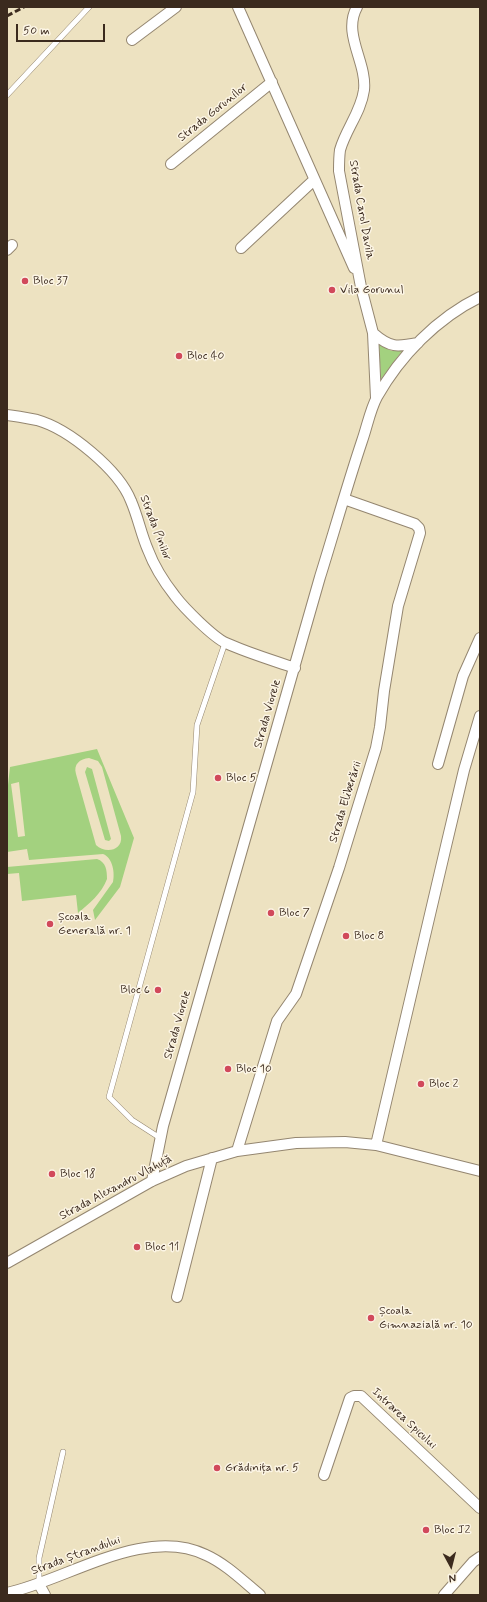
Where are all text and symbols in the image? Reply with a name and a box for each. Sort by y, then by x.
scale bar [18,16,107,42]
text: 50 m [23,23,50,39]
street label: Strada Gorunilor [175,81,251,145]
street label: Strada Carol Davila [345,159,377,261]
place label: Bloc 37 [33,274,68,288]
marker: Bloc 37 [20,276,30,286]
place label: Vila Gorunul [340,283,404,297]
marker: Vila Gorunul [327,285,337,295]
place label: Bloc 40 [187,349,224,363]
marker: Bloc 40 [174,351,184,361]
street label: Strada Pinilor [136,493,174,563]
street label: Strada Viorele [251,678,285,750]
street label: Strada Eliberării [327,759,365,845]
place label: Bloc 5 [226,771,257,785]
marker: Bloc 5 [213,773,223,783]
place label: Bloc 7 [279,906,310,920]
marker: Bloc 7 [266,908,276,918]
place label: Școala Generală nr. 1 [58,910,131,938]
marker: Școala Generală nr. 1 [45,919,55,929]
place label: Bloc 8 [354,929,384,943]
marker: Bloc 8 [341,931,351,941]
place label: Bloc 6 [120,983,150,997]
marker: Bloc 6 [153,985,163,995]
street label: Strada Viorele [161,989,195,1061]
place label: Bloc 10 [236,1062,272,1076]
marker: Bloc 10 [223,1064,233,1074]
place label: Bloc 2 [429,1077,458,1091]
marker: Bloc 2 [416,1079,426,1089]
street label: Strada Alexandru Vlahuță [57,1152,175,1224]
place label: Bloc 18 [60,1167,96,1181]
marker: Bloc 18 [47,1169,57,1179]
place label: Bloc 11 [145,1240,179,1254]
marker: Bloc 11 [132,1242,142,1252]
place label: Școala Gimnazială nr. 10 [379,1304,473,1332]
marker: Școala Gimnazială nr. 10 [366,1313,376,1323]
street label: Intrarea Spicului [369,1385,439,1453]
place label: Grădinița nr. 5 [225,1461,299,1475]
marker: Grădinița nr. 5 [212,1463,222,1473]
place label: Bloc J2 [434,1523,470,1537]
marker: Bloc J2 [421,1525,431,1535]
street label: Strada Ștrandului [29,1533,123,1579]
north arrow [431,1546,471,1586]
text: N [448,1571,457,1585]

